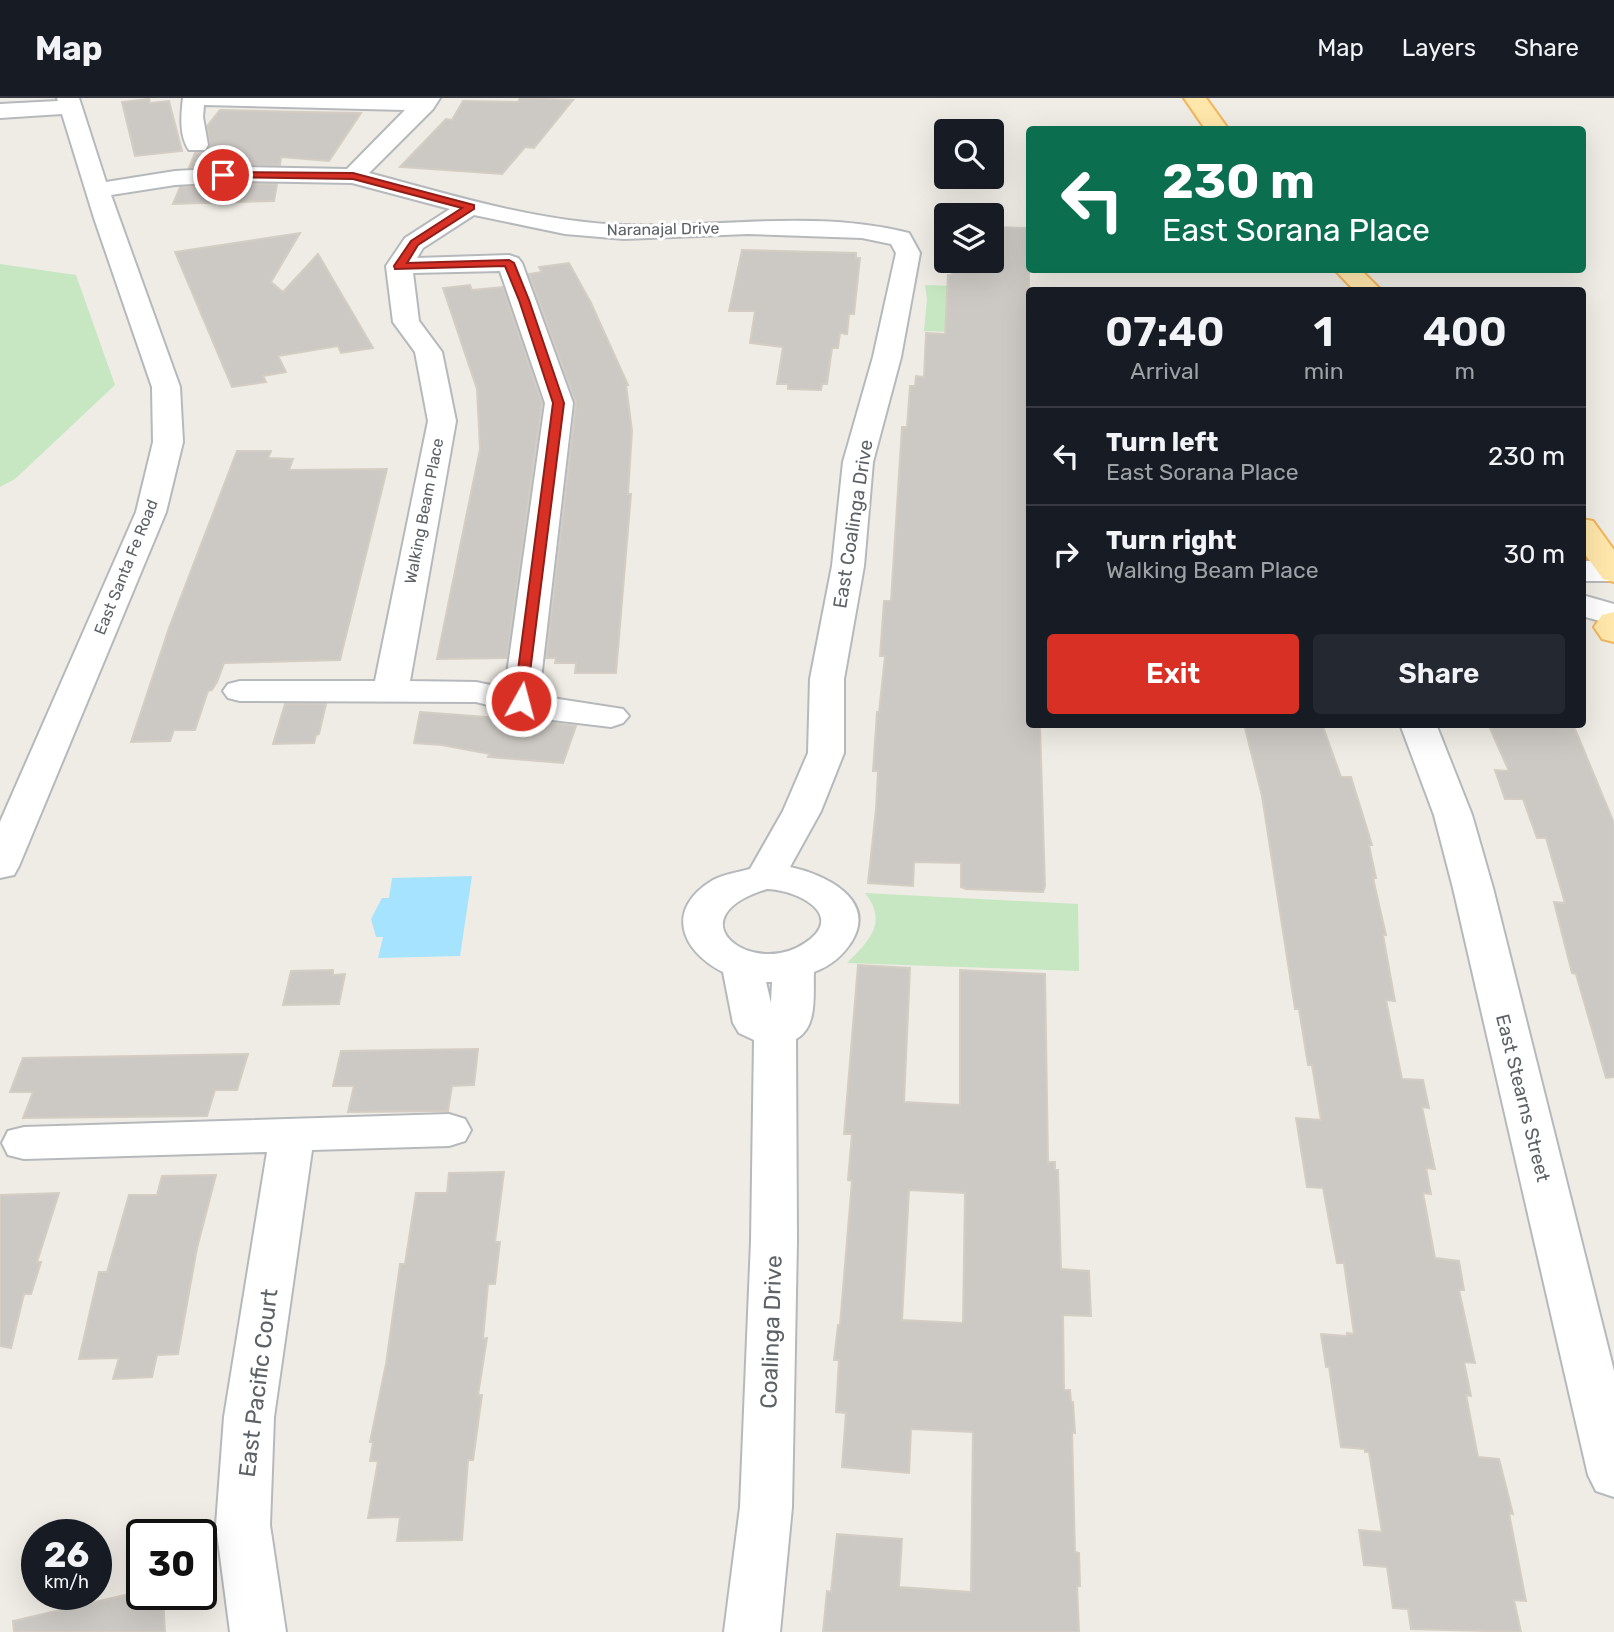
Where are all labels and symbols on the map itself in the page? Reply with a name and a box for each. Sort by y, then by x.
pin [193,145,253,205]
street label: Naranajal Drive [607,219,720,239]
street label: Walking Beam Place [401,437,447,585]
street label: East Coalinga Drive [828,438,878,610]
street label: East Santa Fe Road [90,497,162,637]
position arrow [484,664,558,738]
street label: East Stearns Street [1491,1012,1555,1185]
street label: Coalinga Drive [754,1255,788,1409]
street label: East Pacific Court [233,1287,283,1479]
speed limit sign: 30 [126,1519,217,1610]

